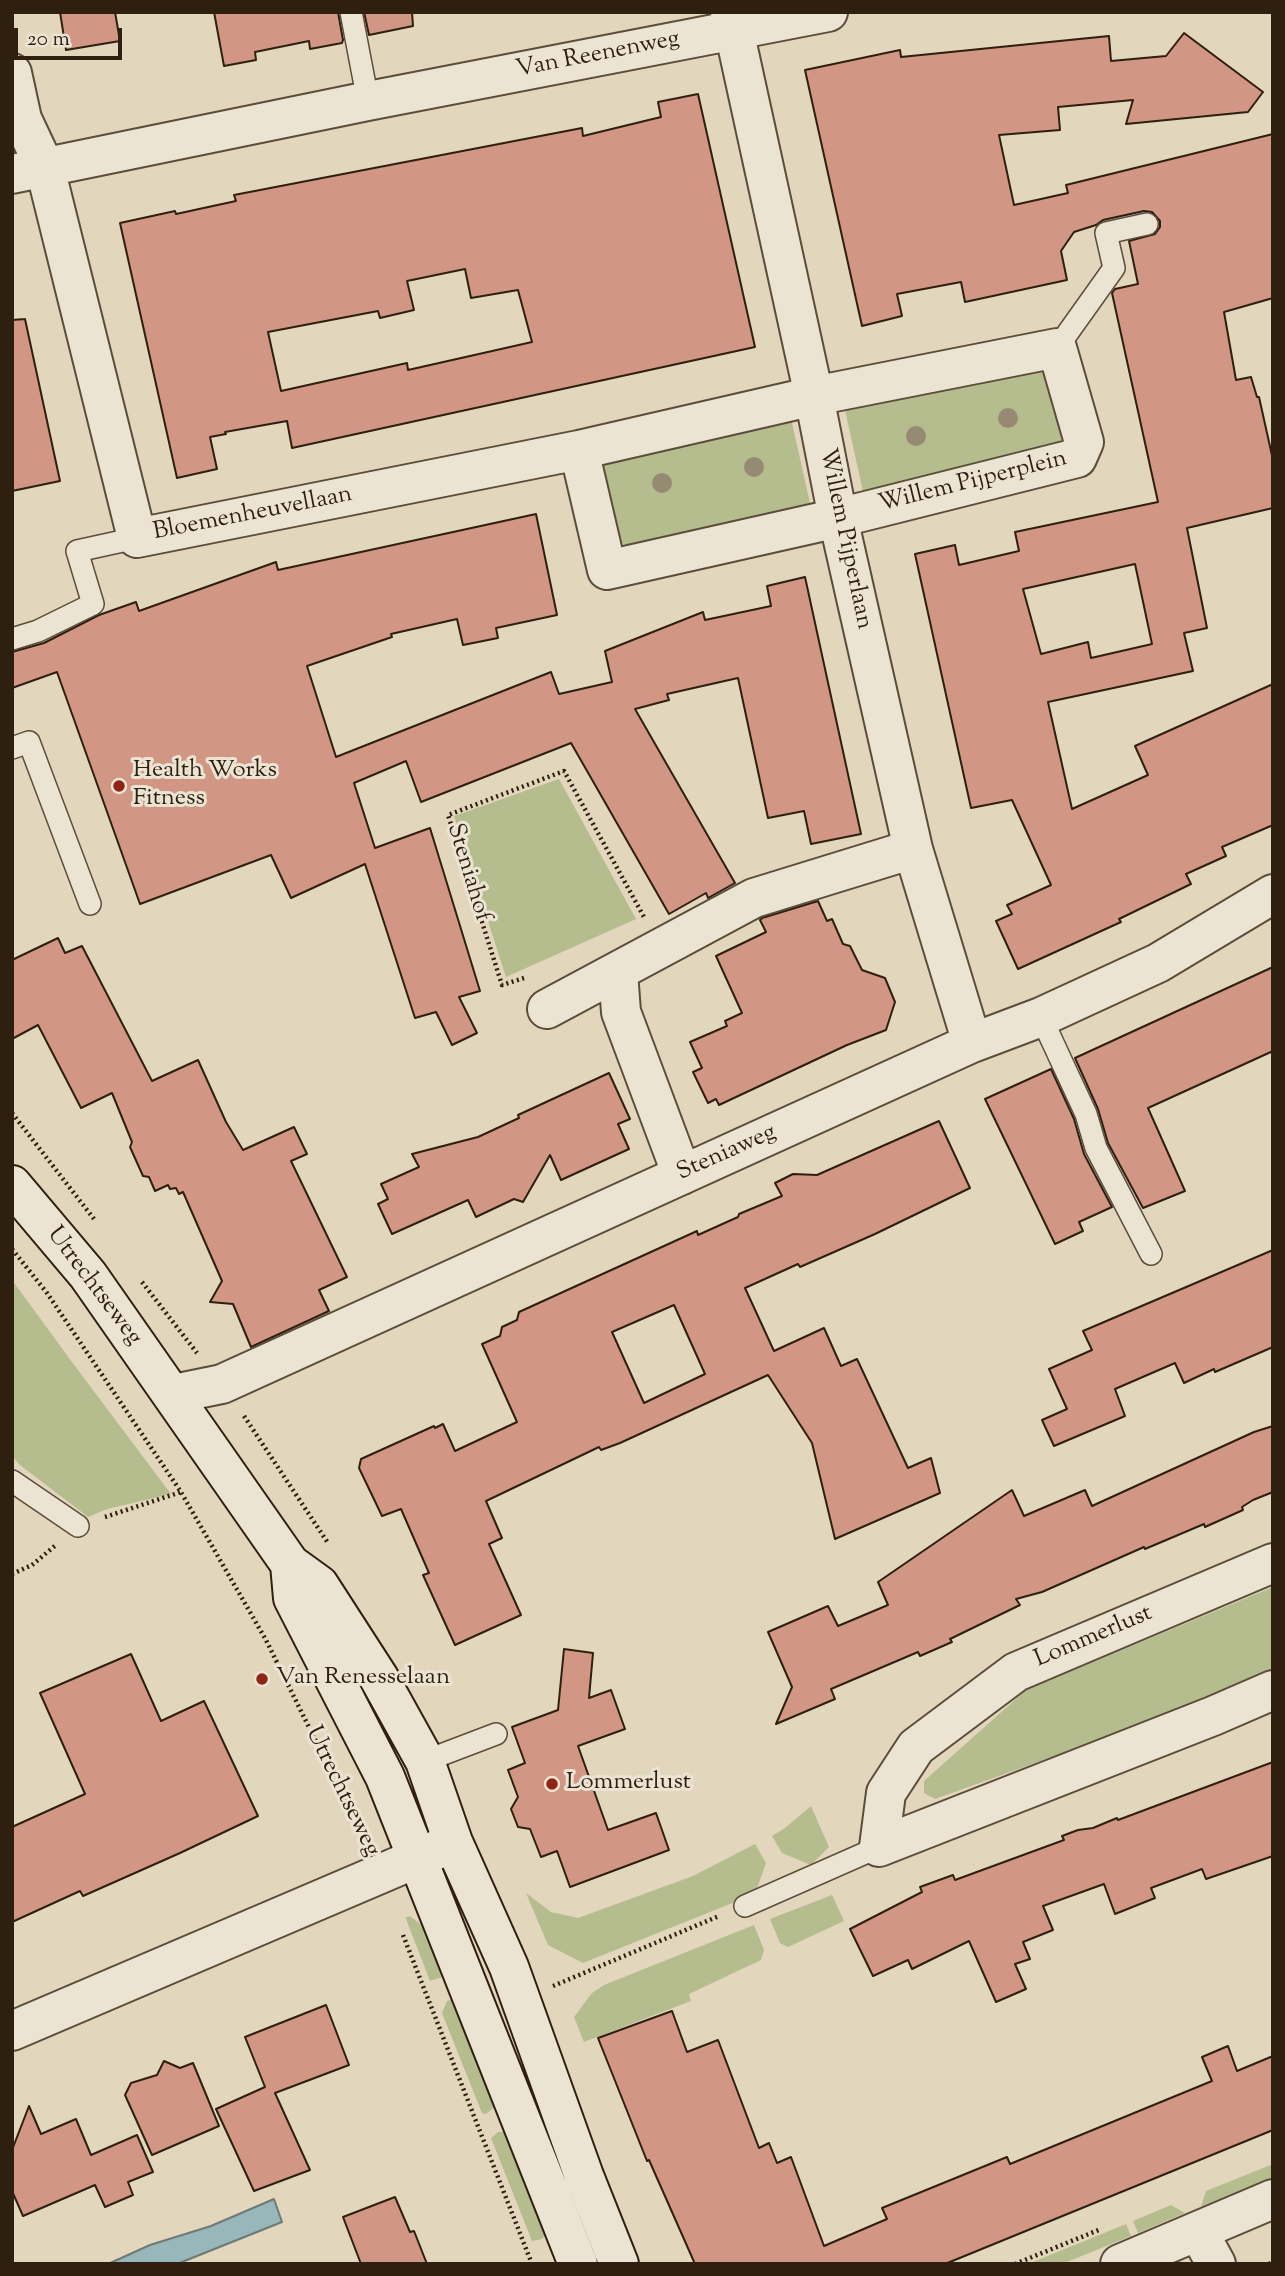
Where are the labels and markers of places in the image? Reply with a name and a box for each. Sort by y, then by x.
place label: Health Works Fitness [133,758,277,814]
marker: Health Works Fitness [111,778,127,794]
place label: Van Renesselaan [276,1665,450,1693]
marker: Van Renesselaan [254,1671,270,1687]
place label: Lommerlust [566,1770,691,1798]
marker: Lommerlust [544,1776,560,1792]

